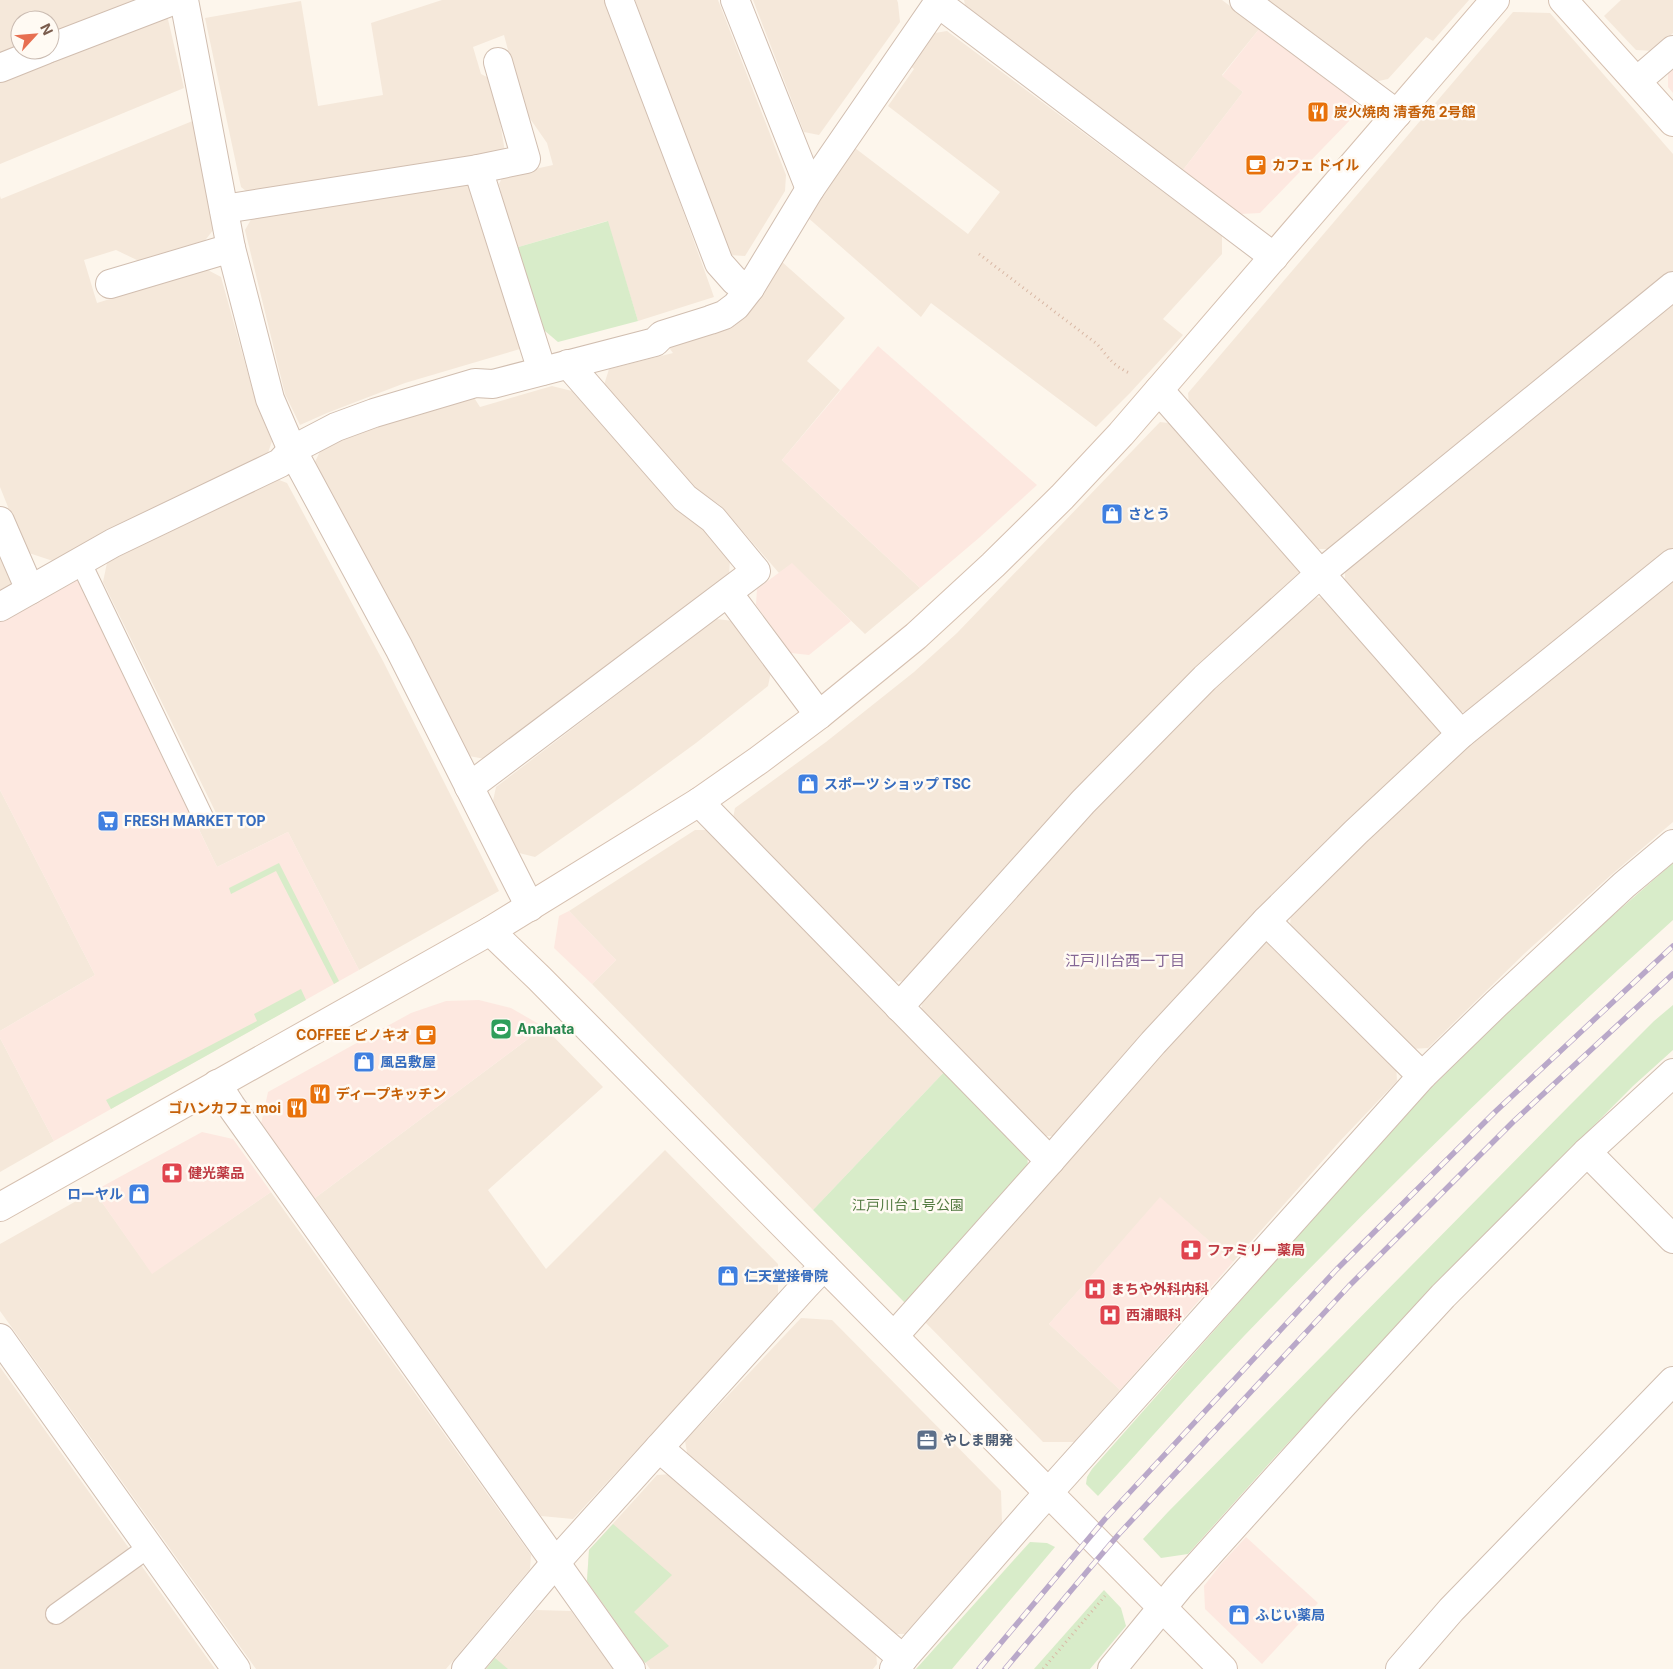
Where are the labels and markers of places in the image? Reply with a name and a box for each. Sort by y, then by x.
restaurant icon: 炭火焼肉 清香苑 2号館 [1306,100,1330,124]
place label: 炭火焼肉 清香苑 2号館 [1334,103,1475,120]
cafe icon: カフェ ドイル [1244,153,1268,177]
place label: カフェ ドイル [1272,156,1359,173]
shop icon: さとう [1100,502,1124,526]
place label: さとう [1128,505,1170,522]
shop icon: スポーツ ショップ TSC [796,772,820,796]
place label: スポーツ ショップ TSC [824,775,971,792]
supermarket icon: FRESH MARKET TOP [96,809,120,833]
place label: FRESH MARKET TOP [124,812,266,829]
sports icon: Anahata [489,1017,513,1041]
place label: Anahata [517,1020,574,1037]
cafe icon: COFFEE ピノキオ [414,1023,438,1047]
place label: COFFEE ピノキオ [296,1026,410,1043]
shop icon: 風呂敷屋 [352,1050,376,1074]
place label: 風呂敷屋 [380,1053,436,1070]
restaurant icon: ディープキッチン [308,1082,332,1106]
place label: ディープキッチン [336,1085,446,1102]
restaurant icon: ゴハンカフェ moi [285,1096,309,1120]
place label: ゴハンカフェ moi [169,1099,281,1116]
pharmacy icon: 健光薬品 [160,1161,184,1185]
place label: 健光薬品 [188,1164,244,1181]
shop icon: ローヤル [127,1182,151,1206]
place label: ローヤル [67,1185,123,1202]
pharmacy icon: ファミリー薬局 [1179,1238,1203,1262]
place label: ファミリー薬局 [1207,1241,1305,1258]
shop icon: 仁天堂接骨院 [716,1264,740,1288]
place label: 仁天堂接骨院 [744,1267,828,1284]
hospital icon: まちや外科内科 [1083,1277,1107,1301]
place label: まちや外科内科 [1111,1280,1209,1297]
hospital icon: 西浦眼科 [1098,1303,1122,1327]
place label: 西浦眼科 [1126,1306,1182,1323]
office icon: やしま開発 [915,1428,939,1452]
place label: やしま開発 [943,1431,1013,1448]
shop icon: ふじい薬局 [1227,1603,1251,1627]
place label: ふじい薬局 [1255,1606,1325,1623]

